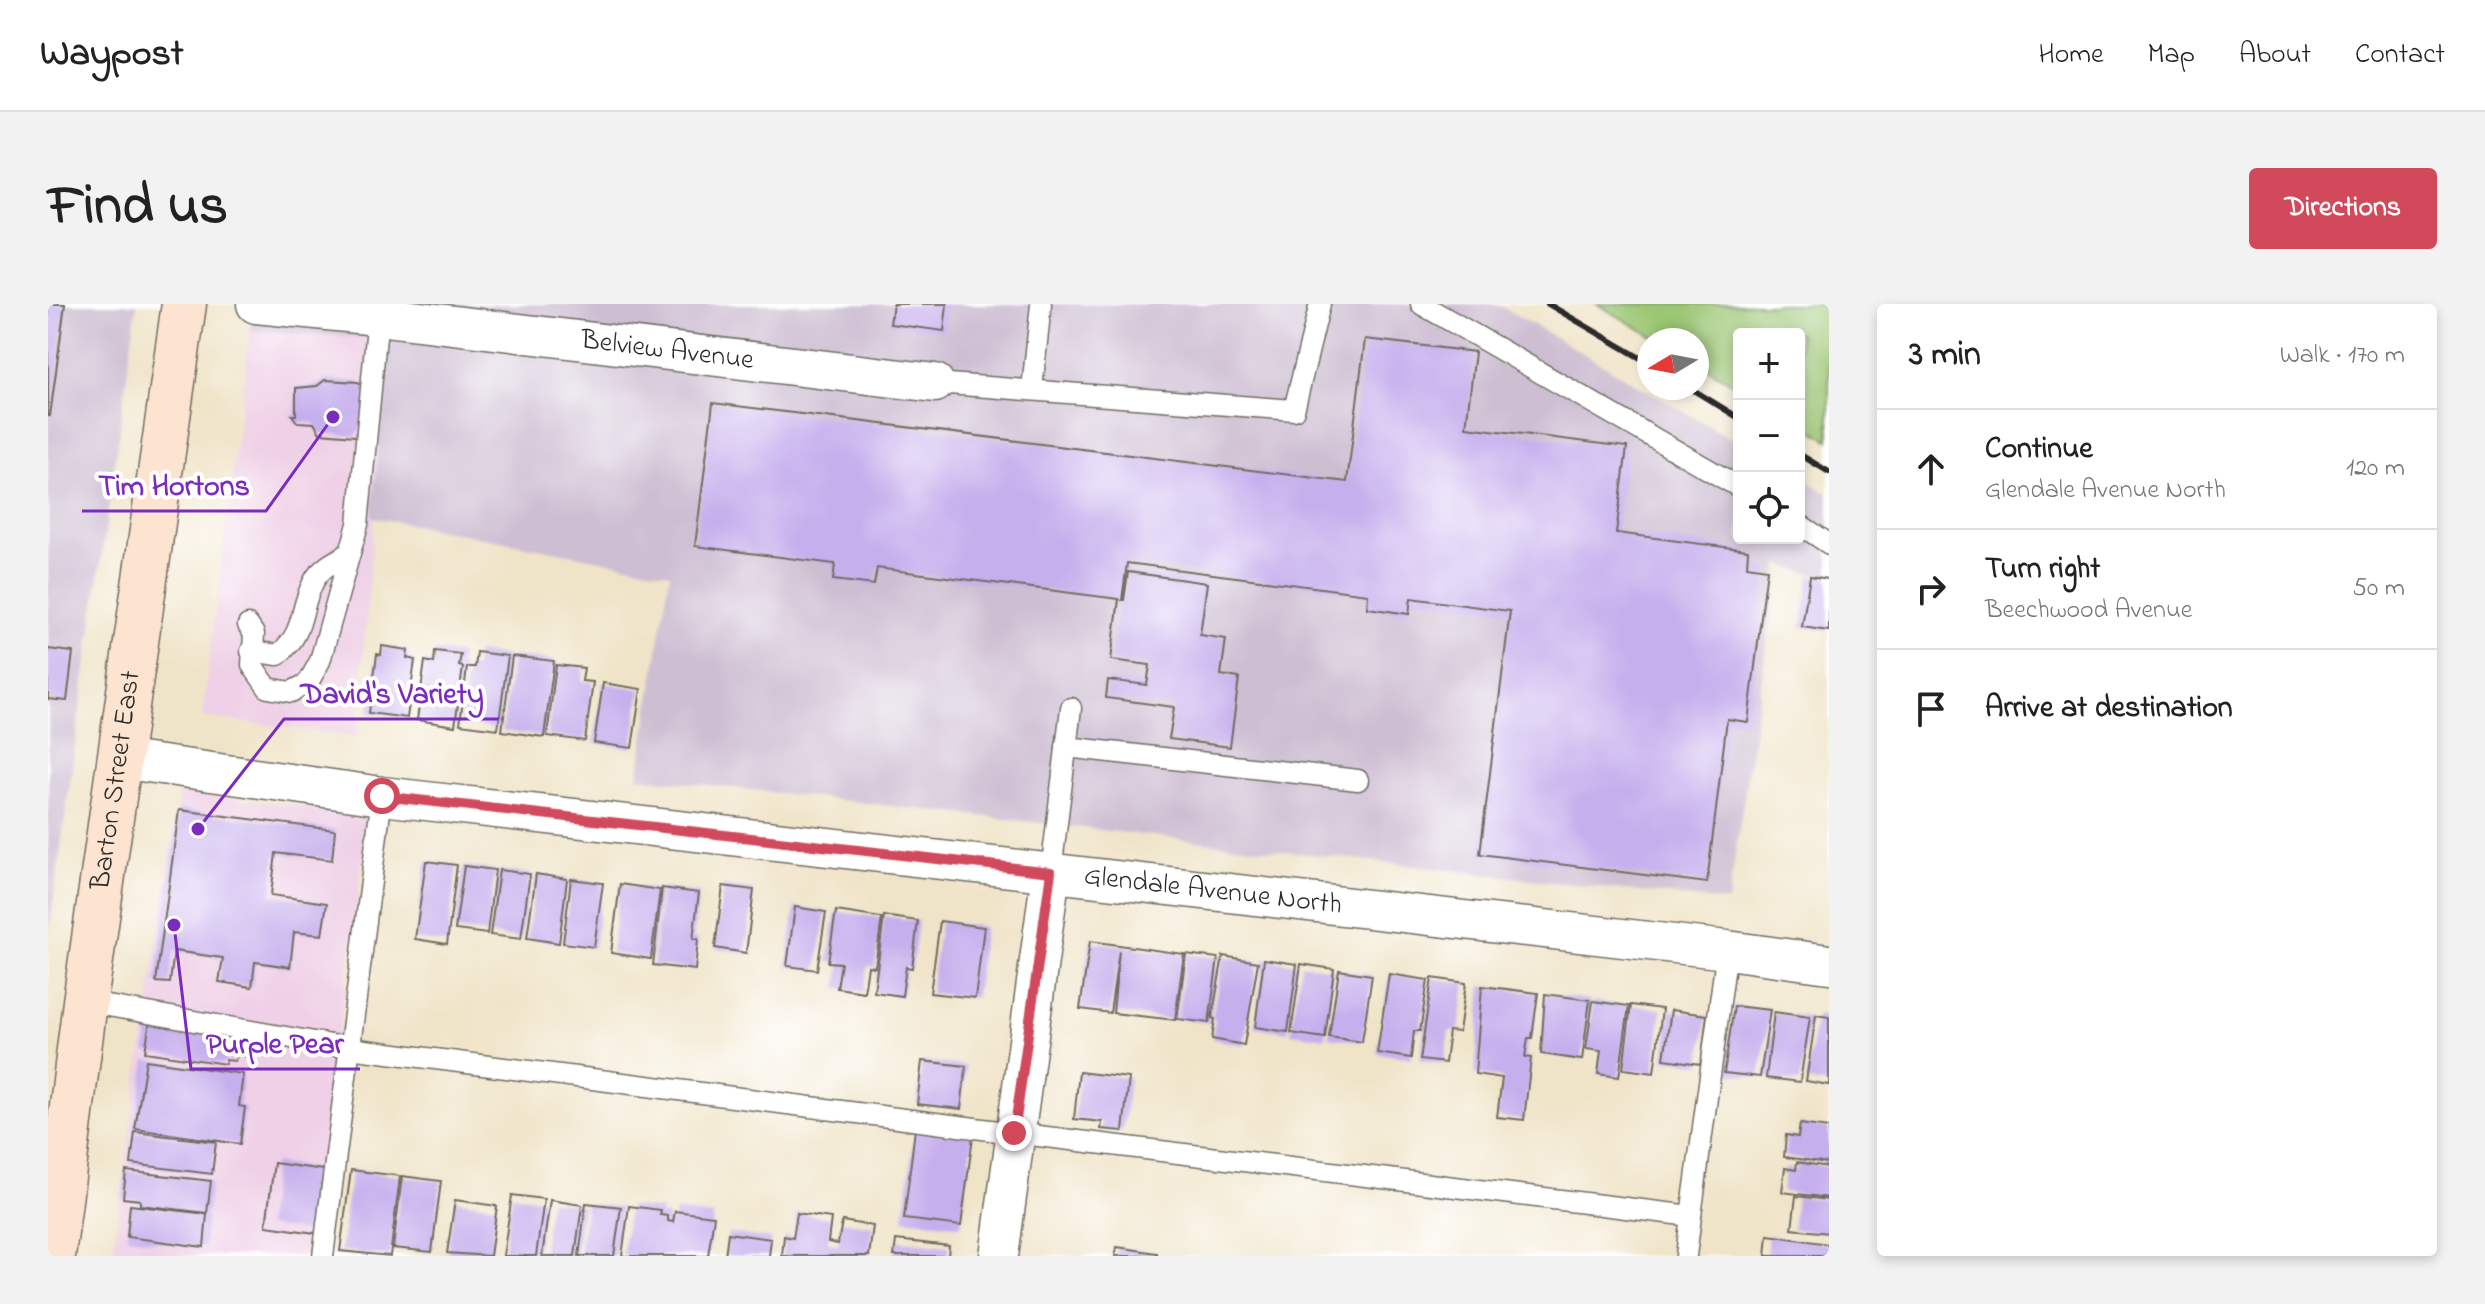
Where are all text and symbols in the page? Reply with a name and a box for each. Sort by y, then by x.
text: Waypost [40,27,184,83]
text: Home [2038,35,2104,76]
text: Map [2148,35,2195,76]
text: About [2239,35,2311,76]
text: Contact [2355,35,2445,76]
text: Find us [48,168,228,249]
button: Directions [2249,168,2437,249]
street label: Belview Avenue [578,320,756,382]
north arrow [1637,328,1709,400]
map controls [1733,328,1805,544]
button: + [1733,328,1805,400]
text: 3 min [1909,331,1981,381]
text: Walk · 170 m [2280,337,2405,375]
button: − [1733,400,1805,472]
text: Continue [1985,428,2093,472]
icon: ahead [1909,447,1953,491]
text: 120 m [2346,450,2405,488]
callout: Tim Hortons [82,457,266,511]
text: Tim Hortons [98,466,250,510]
button: locate [1733,472,1805,544]
text: Glendale Avenue North [1985,472,2226,510]
text: Turn right [1985,548,2100,592]
icon: right [1909,567,1953,611]
text: 50 m [2352,570,2405,608]
text: Beechwood Avenue [1985,592,2192,630]
callout: David's Variety [284,665,499,719]
street label: Barton Street East [81,668,152,893]
text: David's Variety [298,674,484,718]
icon: arrive [1909,687,1953,731]
text: Arrive at destination [1985,687,2233,731]
route start [364,778,400,814]
street label: Glendale Avenue North [1082,856,1344,926]
callout: Purple Pear [191,1015,360,1069]
text: Purple Pear [206,1024,345,1068]
route end [996,1115,1032,1151]

